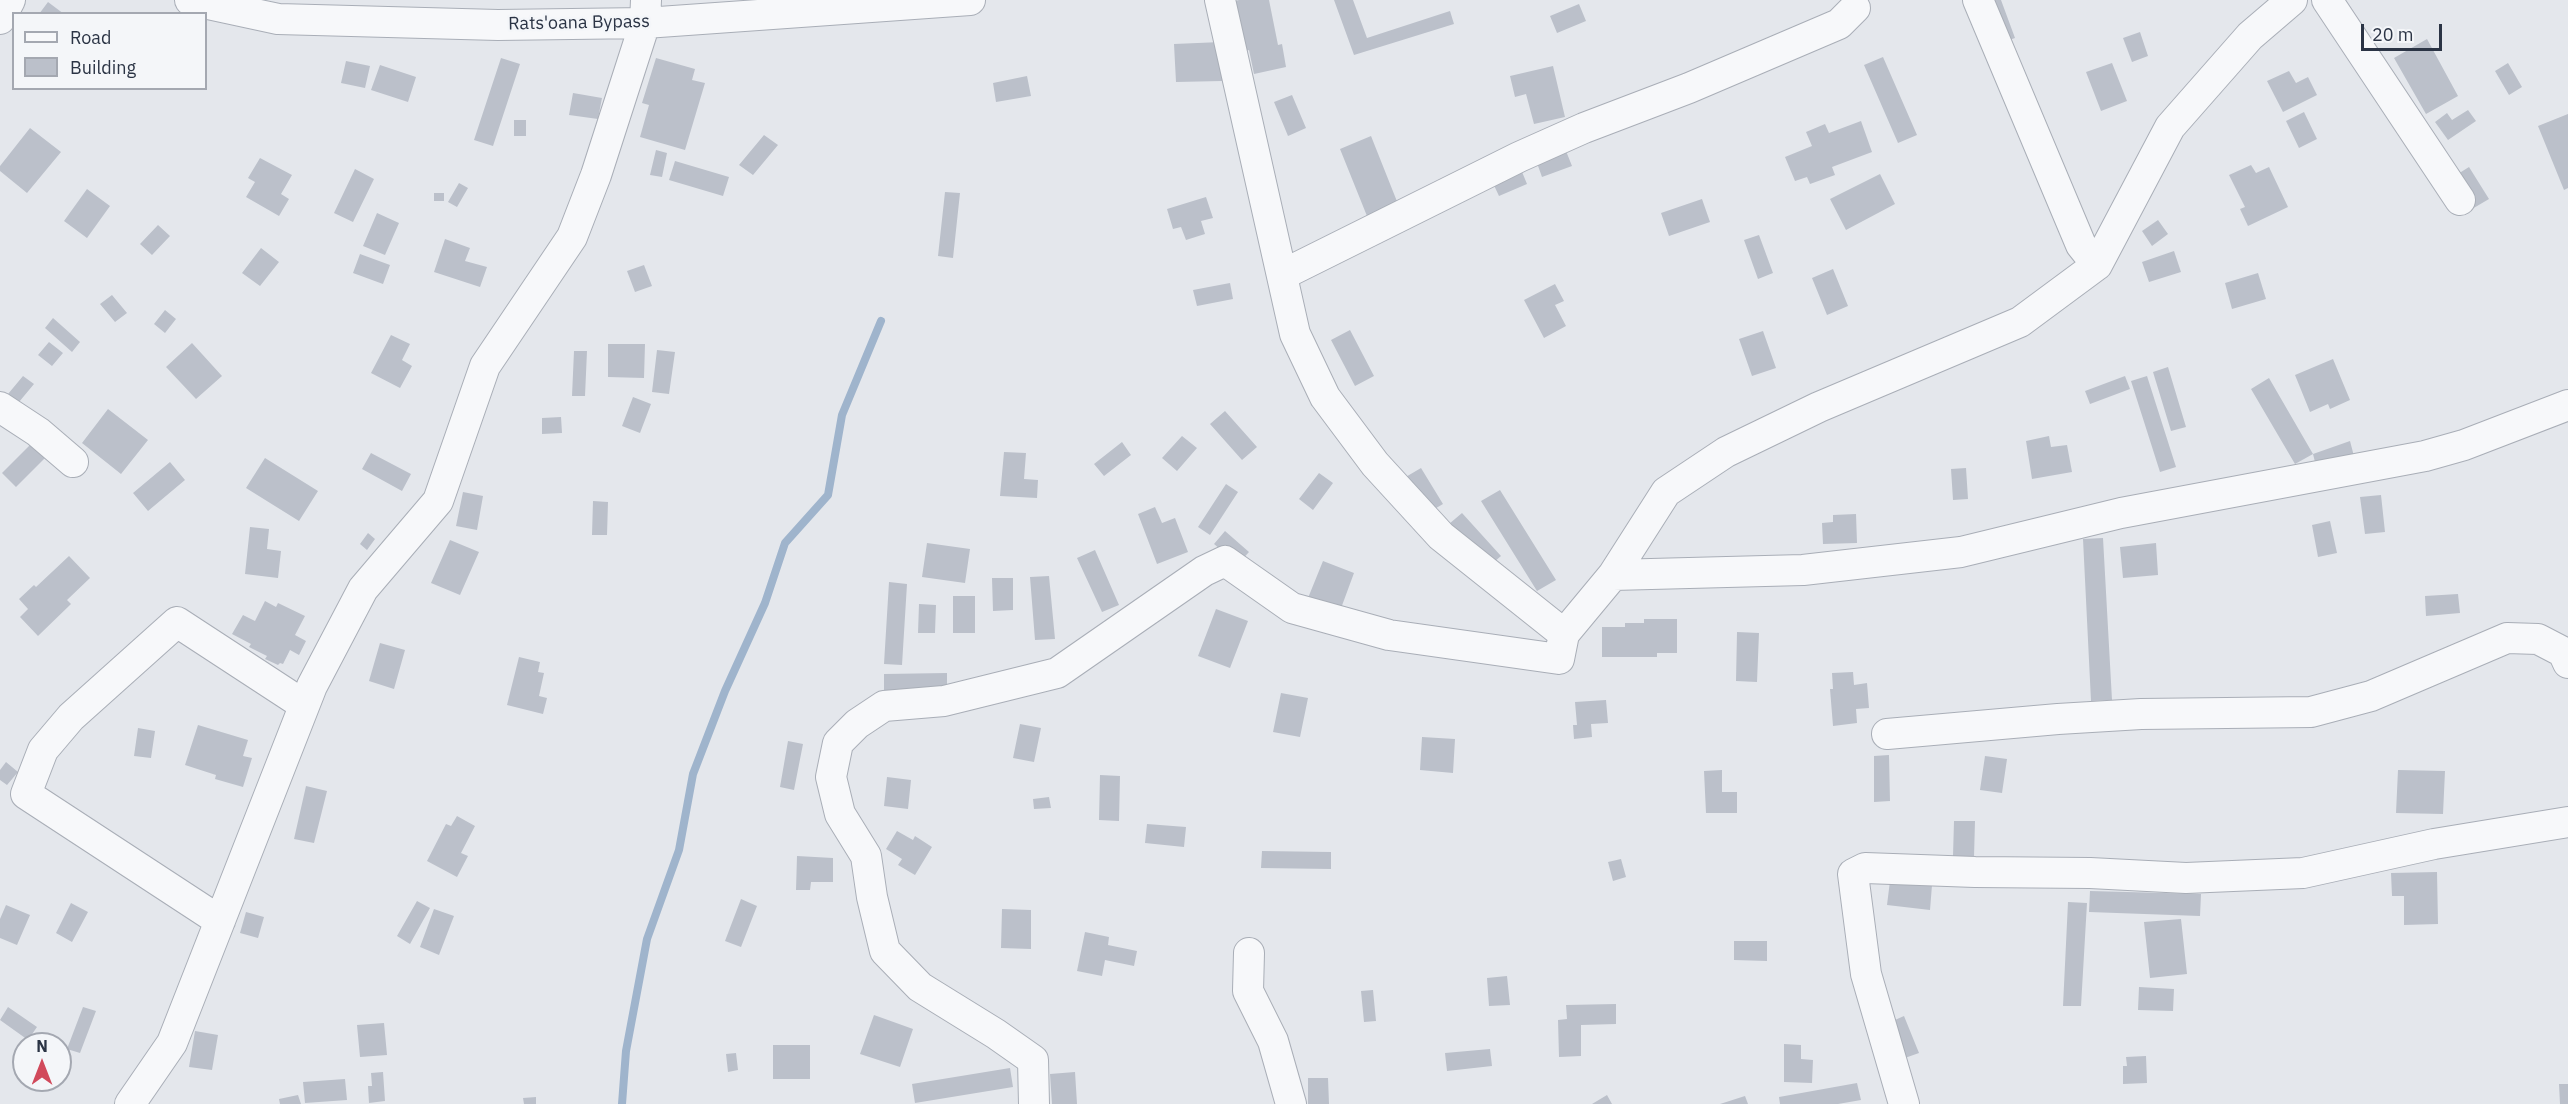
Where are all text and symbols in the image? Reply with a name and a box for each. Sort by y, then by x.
street label: Rats'oana Bypass [508,11,650,35]
legend [12,12,207,90]
scale bar [2364,12,2445,50]
text: 20 m [2372,23,2414,46]
text: Road [70,26,111,49]
text: Building [70,56,136,79]
north arrow [12,1032,72,1092]
text: N [36,1036,48,1056]

